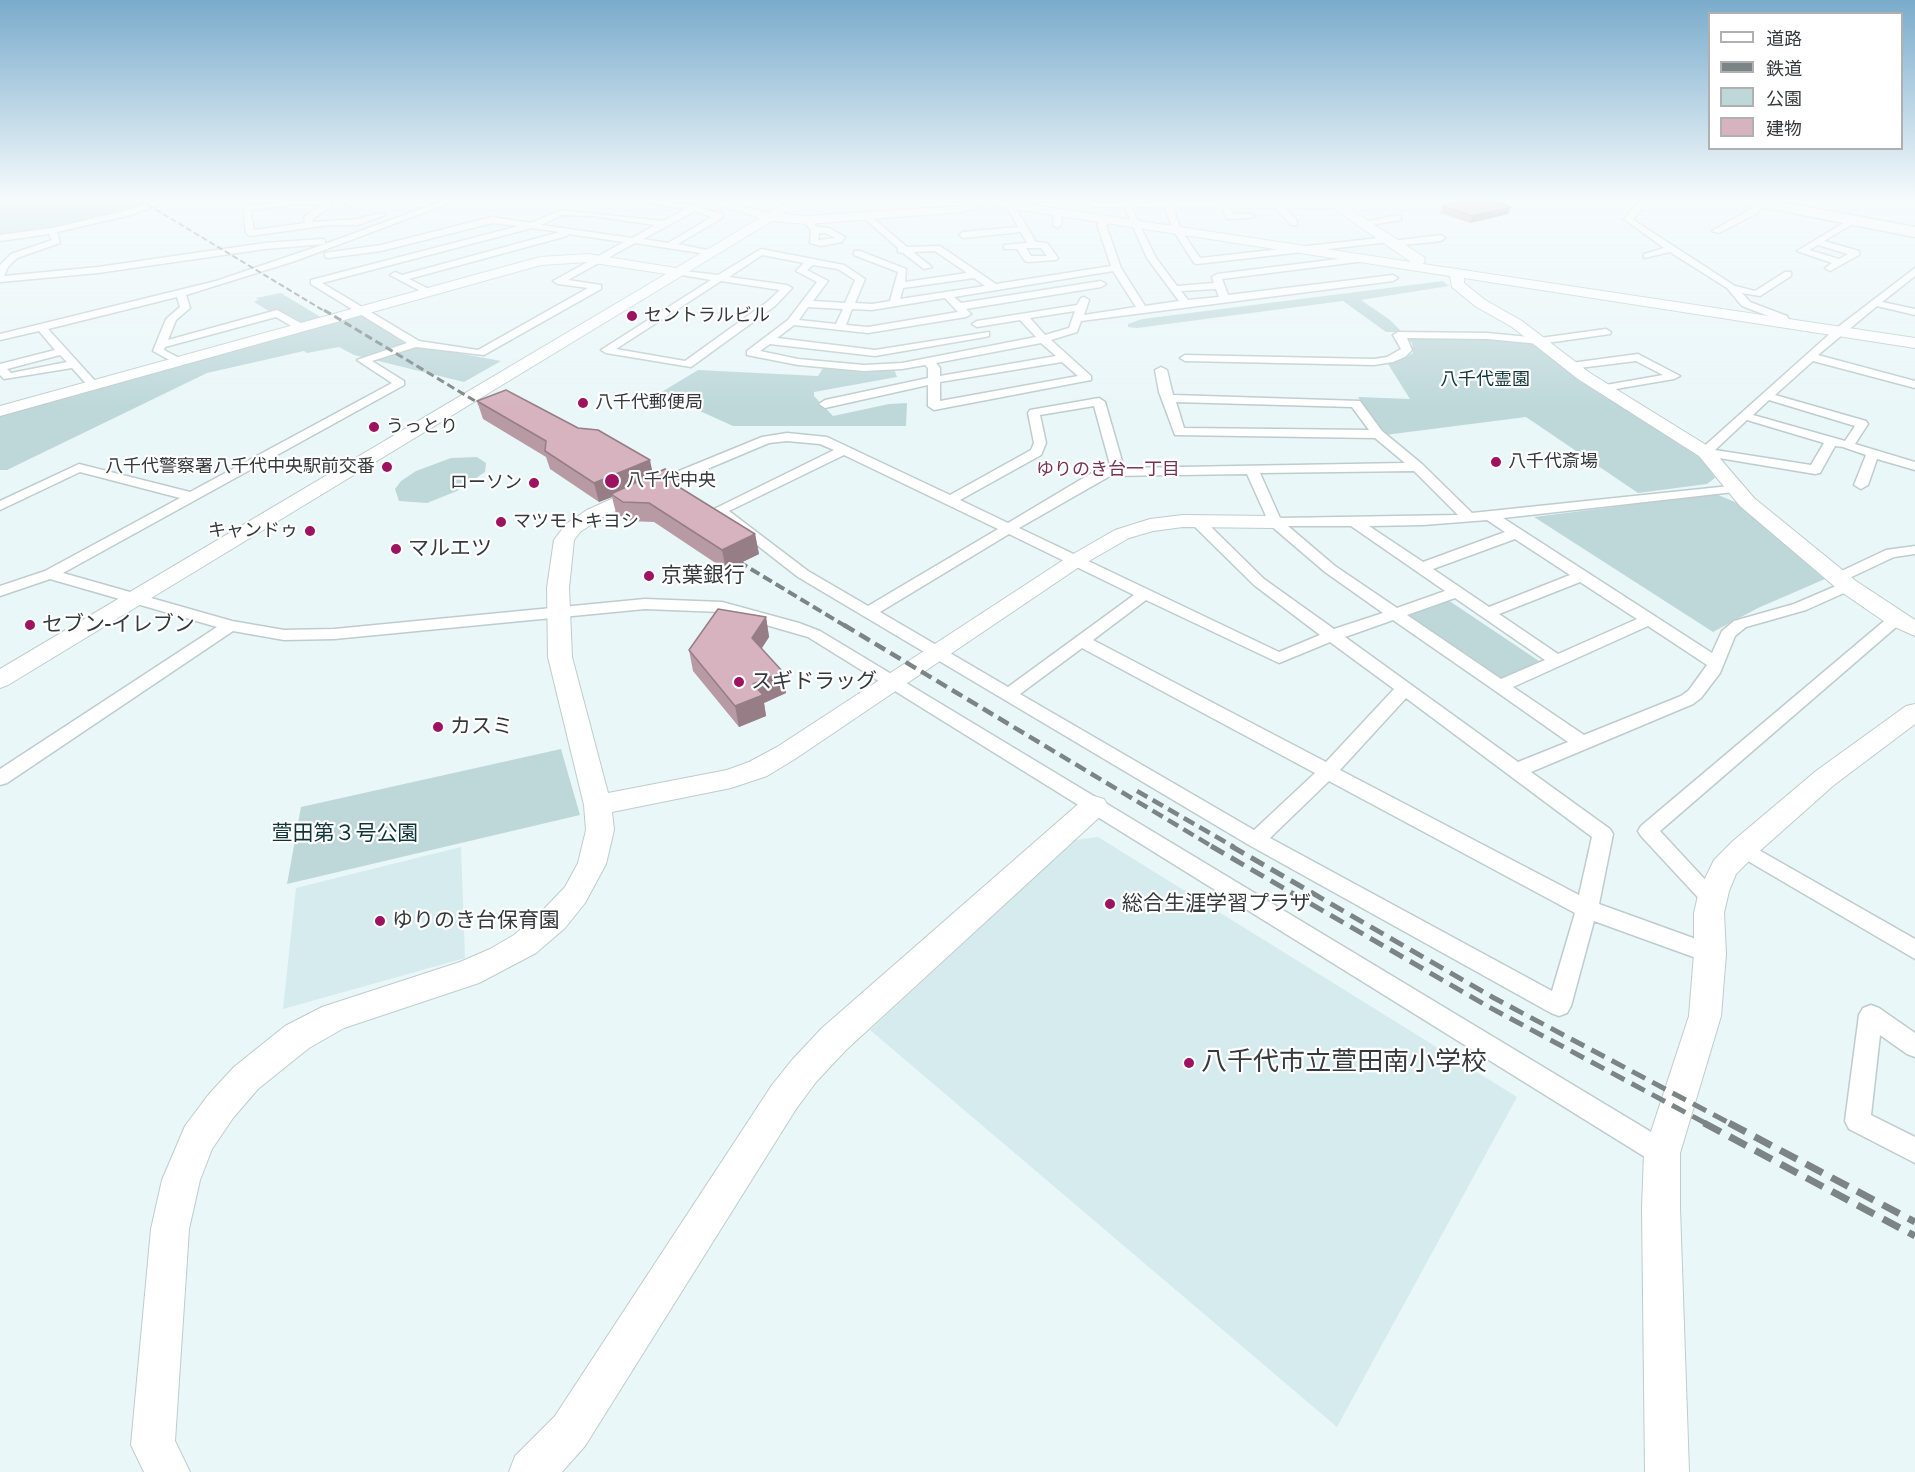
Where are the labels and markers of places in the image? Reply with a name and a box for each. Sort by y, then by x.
place label: セントラルビル [644,305,770,327]
marker: セントラルビル [625,309,639,323]
place label: 八千代郵便局 [595,392,703,414]
marker: 八千代郵便局 [576,396,590,410]
place label: うっとり [386,416,458,438]
marker: うっとり [367,420,381,434]
place label: 八千代斎場 [1508,451,1598,473]
marker: 八千代斎場 [1489,455,1503,469]
place label: 八千代警察署八千代中央駅前交番 [105,456,375,478]
marker: 八千代警察署八千代中央駅前交番 [380,460,394,474]
place label: 八千代中央 [626,470,716,492]
place label: ローソン [450,472,522,494]
marker: 八千代中央 [603,472,621,490]
marker: ローソン [527,476,541,490]
place label: マツモトキヨシ [513,511,639,533]
marker: マツモトキヨシ [494,515,508,529]
place label: キャンドゥ [208,520,298,542]
marker: キャンドゥ [303,524,317,538]
place label: マルエツ [408,536,492,562]
marker: マルエツ [389,542,403,556]
place label: 京葉銀行 [661,563,745,589]
marker: 京葉銀行 [642,569,656,583]
place label: セブン-イレブン [42,612,195,638]
marker: セブン-イレブン [23,618,37,632]
place label: スギドラッグ [751,669,877,695]
marker: スギドラッグ [732,675,746,689]
place label: カスミ [450,714,513,740]
marker: カスミ [431,720,445,734]
place label: 総合生涯学習プラザ [1122,891,1311,917]
marker: 総合生涯学習プラザ [1103,897,1117,911]
place label: ゆりのき台保育園 [392,908,560,934]
marker: ゆりのき台保育園 [373,914,387,928]
place label: 八千代市立萱田南小学校 [1201,1047,1487,1079]
marker: 八千代市立萱田南小学校 [1182,1056,1196,1070]

